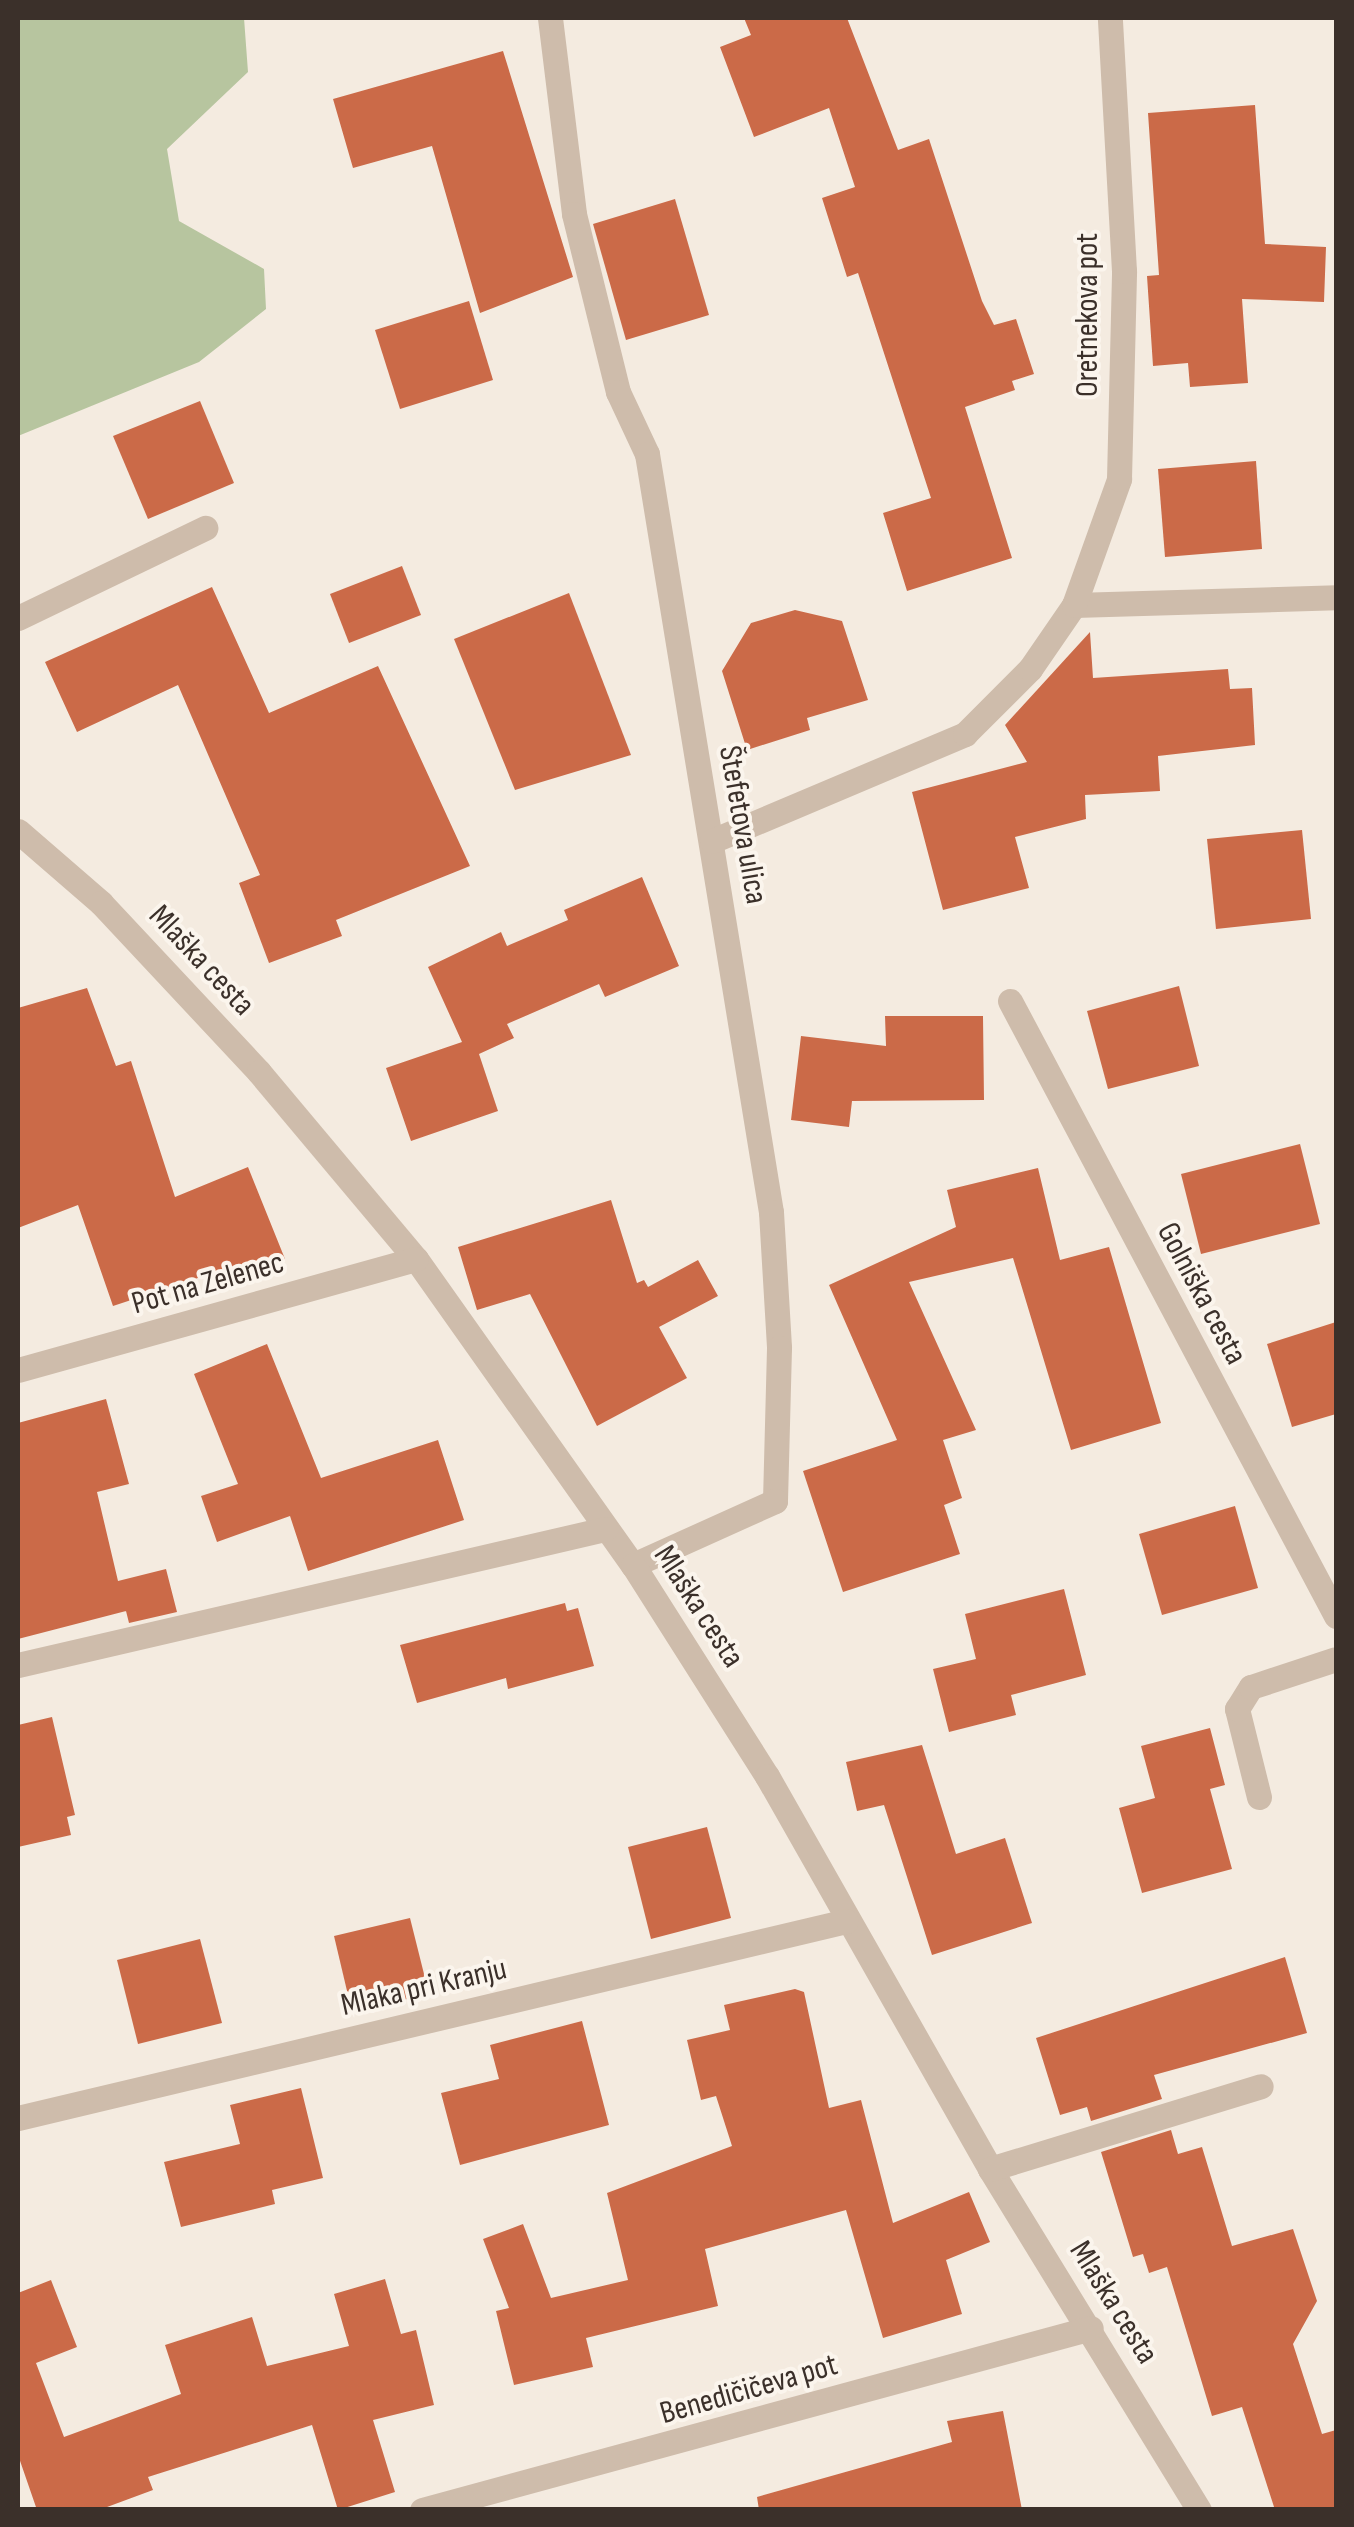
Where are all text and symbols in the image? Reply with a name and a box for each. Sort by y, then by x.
street label: Oretnekova pot [1069,233,1107,397]
street label: Štefetova ulica [709,743,775,907]
street label: Mlaška cesta [140,898,262,1024]
street label: Golniška cesta [1148,1217,1254,1371]
street label: Pot na Zelenec [128,1244,288,1324]
street label: Mlaška cesta [644,1539,752,1675]
street label: Mlaka pri Kranju [338,1950,510,2026]
street label: Mlaška cesta [1060,2235,1166,2371]
street label: Benedičičeva pot [656,2346,842,2434]

